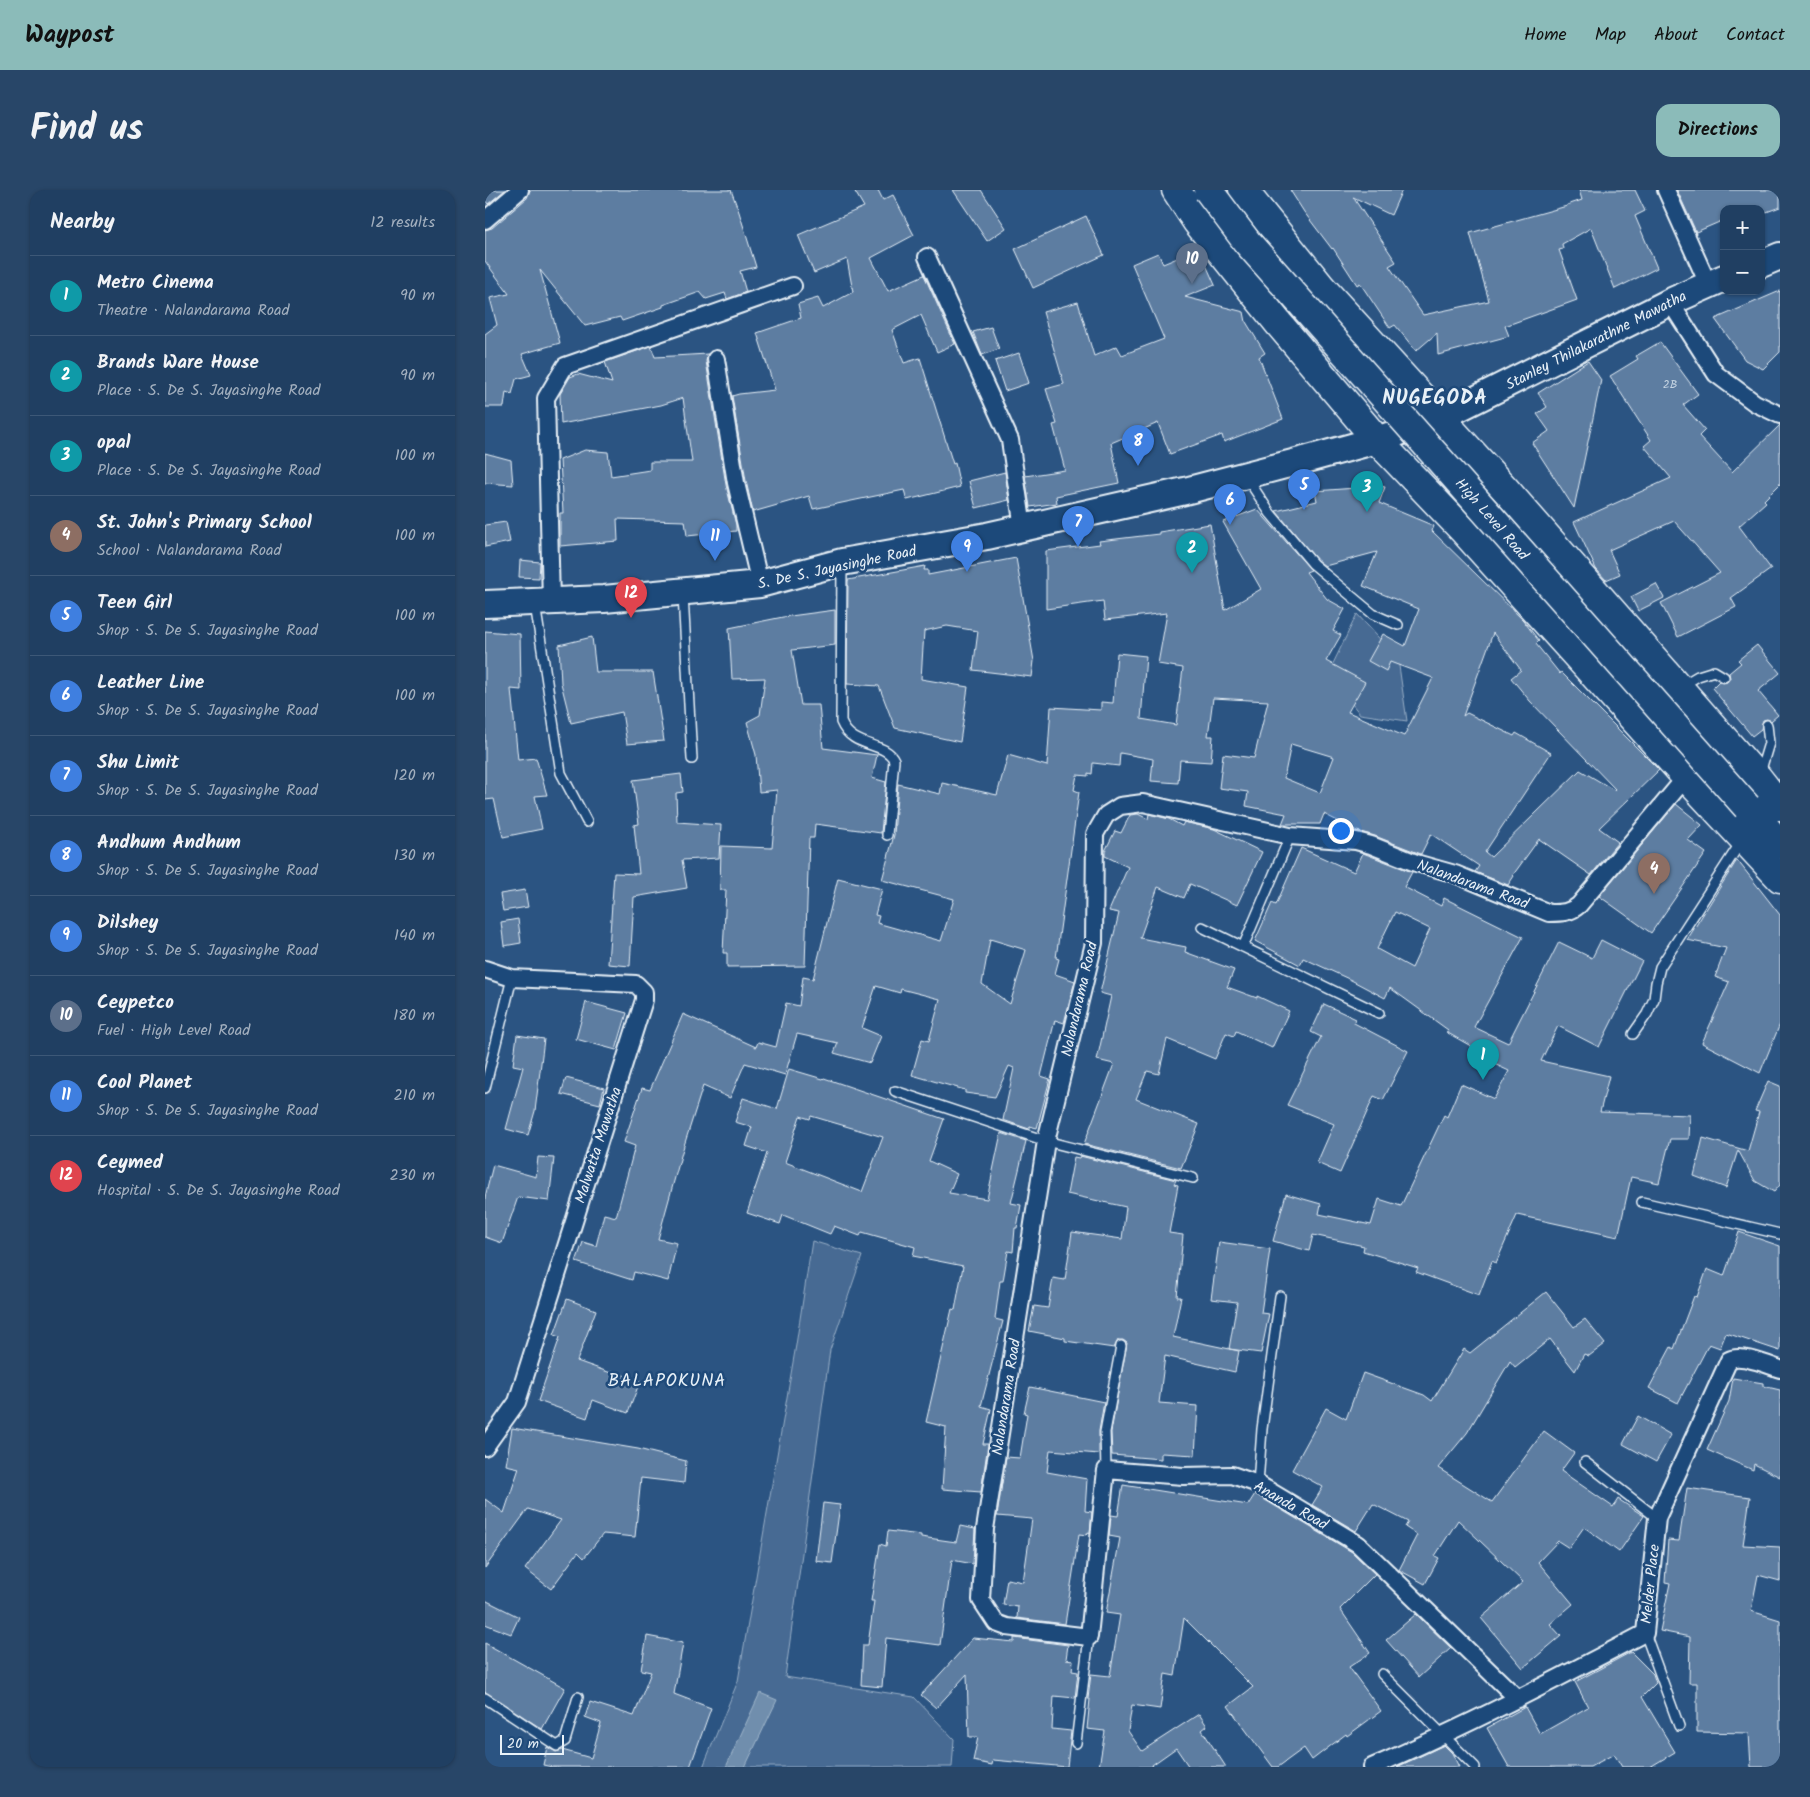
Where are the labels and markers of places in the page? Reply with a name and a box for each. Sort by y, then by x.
pin: 10 [1176,243,1208,284]
pin: 8 [1122,425,1154,466]
pin: 5 [1288,469,1320,510]
pin: 3 [1351,471,1383,512]
pin: 6 [1214,484,1246,525]
pin: 7 [1062,506,1094,547]
pin: 11 [699,520,731,561]
pin: 9 [951,531,983,572]
pin: 2 [1176,532,1208,573]
pin: 12 [615,577,647,618]
pin: 4 [1638,853,1670,894]
pin: 1 [1467,1039,1499,1080]

